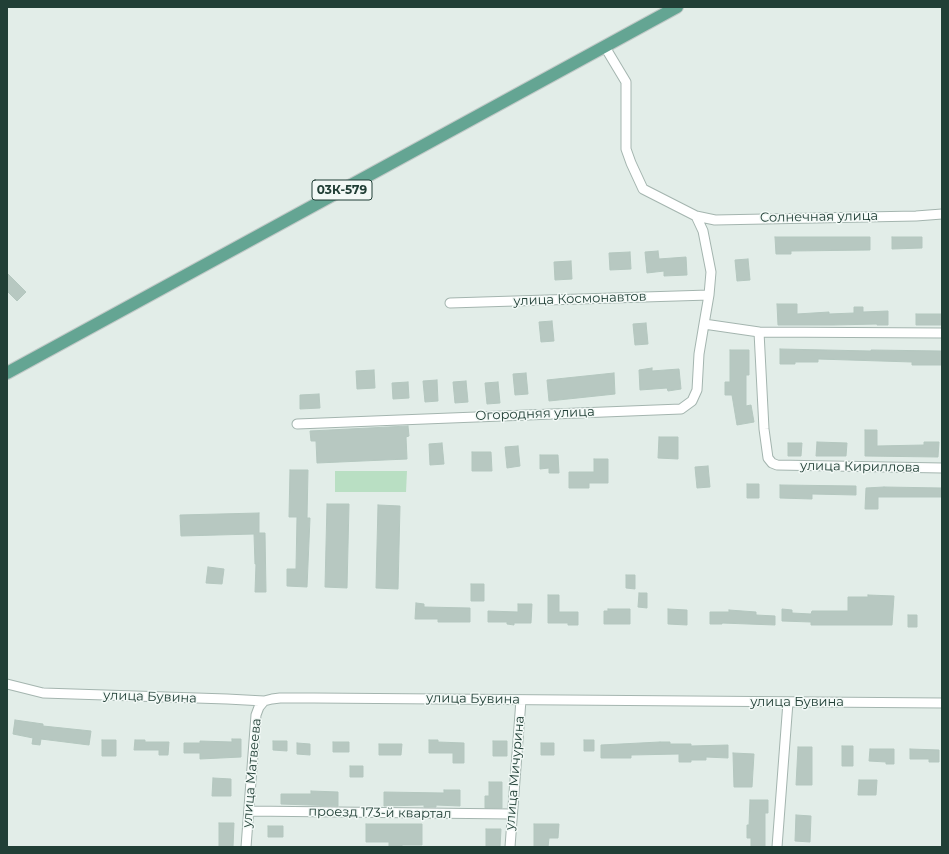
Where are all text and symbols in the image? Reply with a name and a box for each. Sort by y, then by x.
road number: 03К-579 [312,180,372,200]
street label: Солнечная улица [760,208,878,226]
street label: улица Космонавтов [513,289,647,309]
street label: Огородняя улица [475,404,595,424]
street label: улица Кириллова [800,458,920,476]
street label: улица Бувина [103,688,197,706]
street label: улица Бувина [426,690,520,708]
street label: улица Бувина [750,694,844,710]
street label: улица Мичурина [502,715,528,831]
street label: улица Матвеева [239,718,265,828]
street label: проезд 173-й квартал [308,804,452,822]

